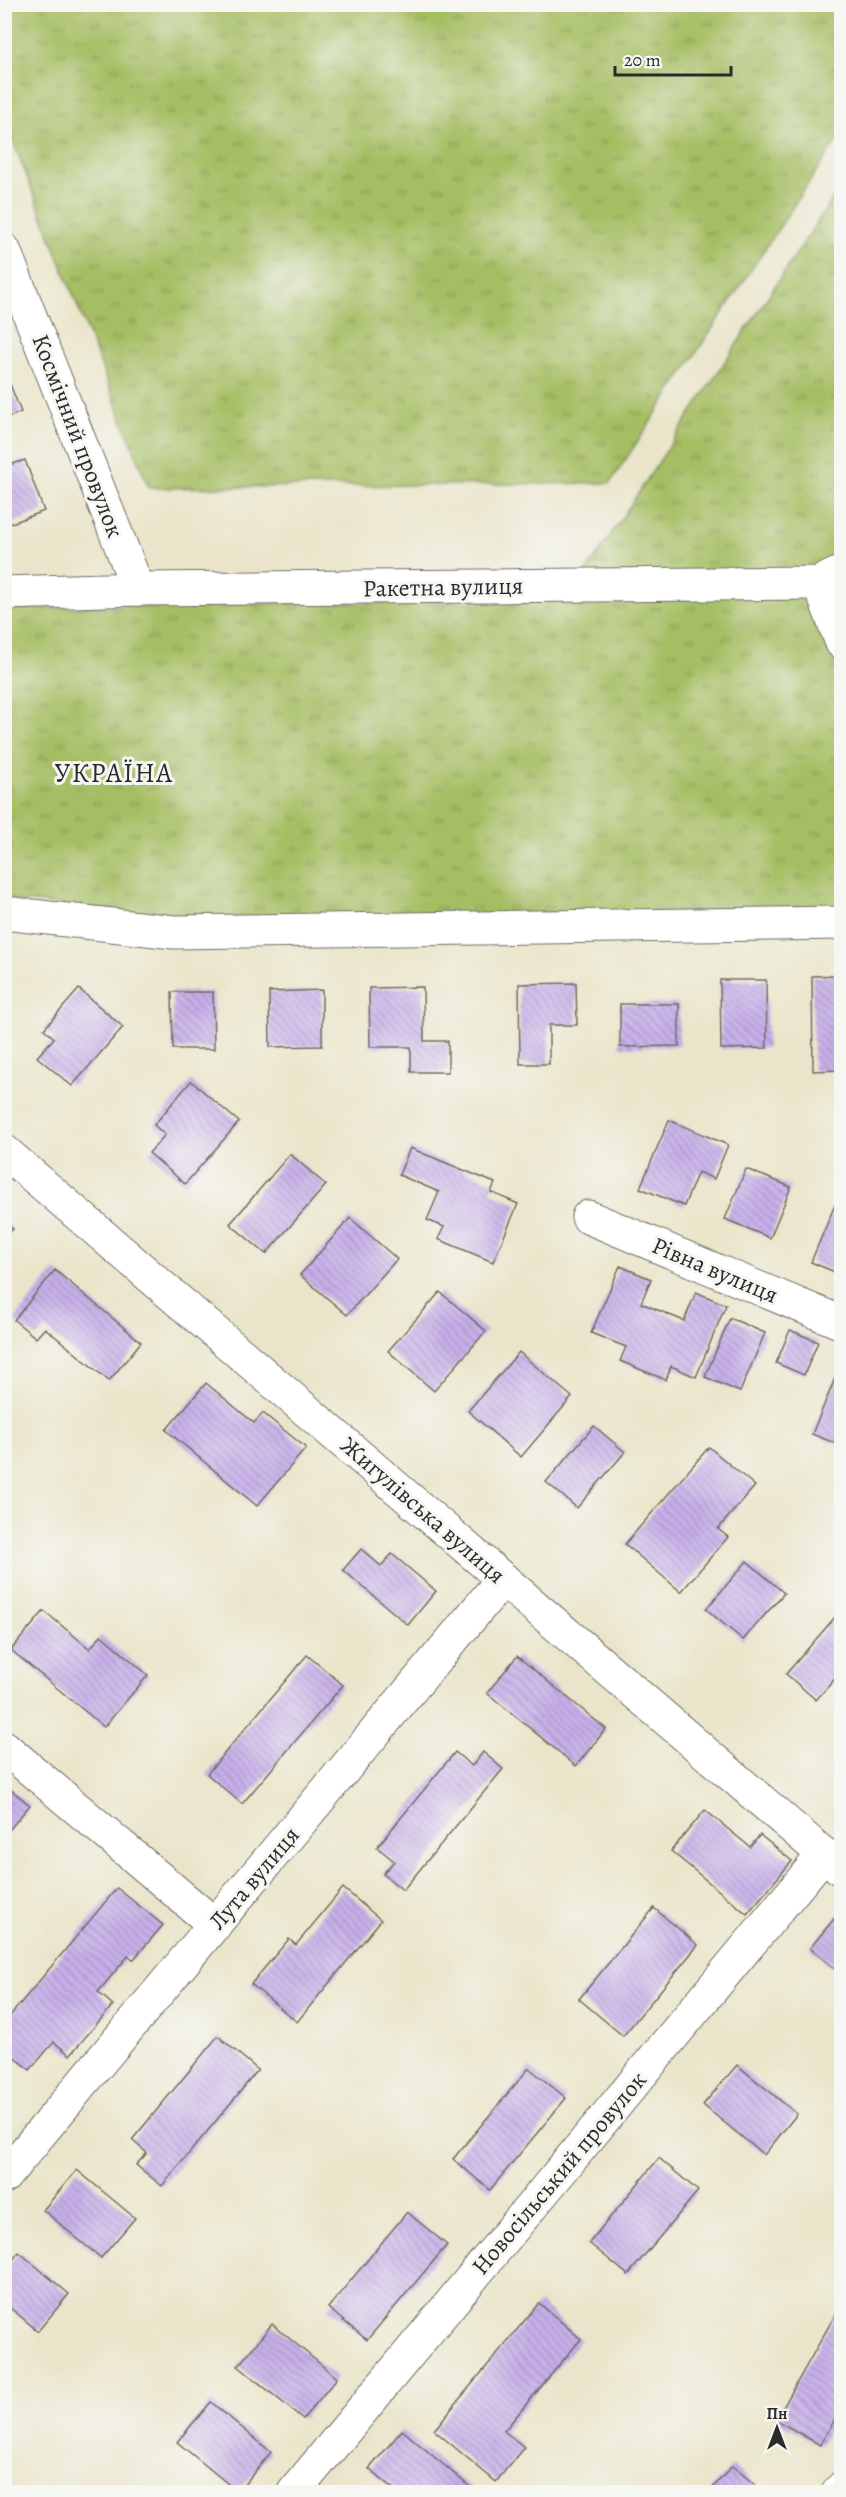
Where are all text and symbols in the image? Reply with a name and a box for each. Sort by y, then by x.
scale bar [615,39,730,77]
text: 20 m [624,48,661,72]
street label: Космічний провулок [24,330,132,542]
street label: Ракетна вулиця [363,570,523,604]
district label: УКРАЇНА [55,755,173,791]
street label: Рівна вулиця [647,1229,783,1311]
street label: Жигулівська вулиця [334,1429,512,1591]
street label: Лута вулиця [201,1820,307,1936]
street label: Новосільський провулок [464,2065,654,2281]
north arrow [747,2398,807,2458]
text: Пн [767,2403,787,2425]

